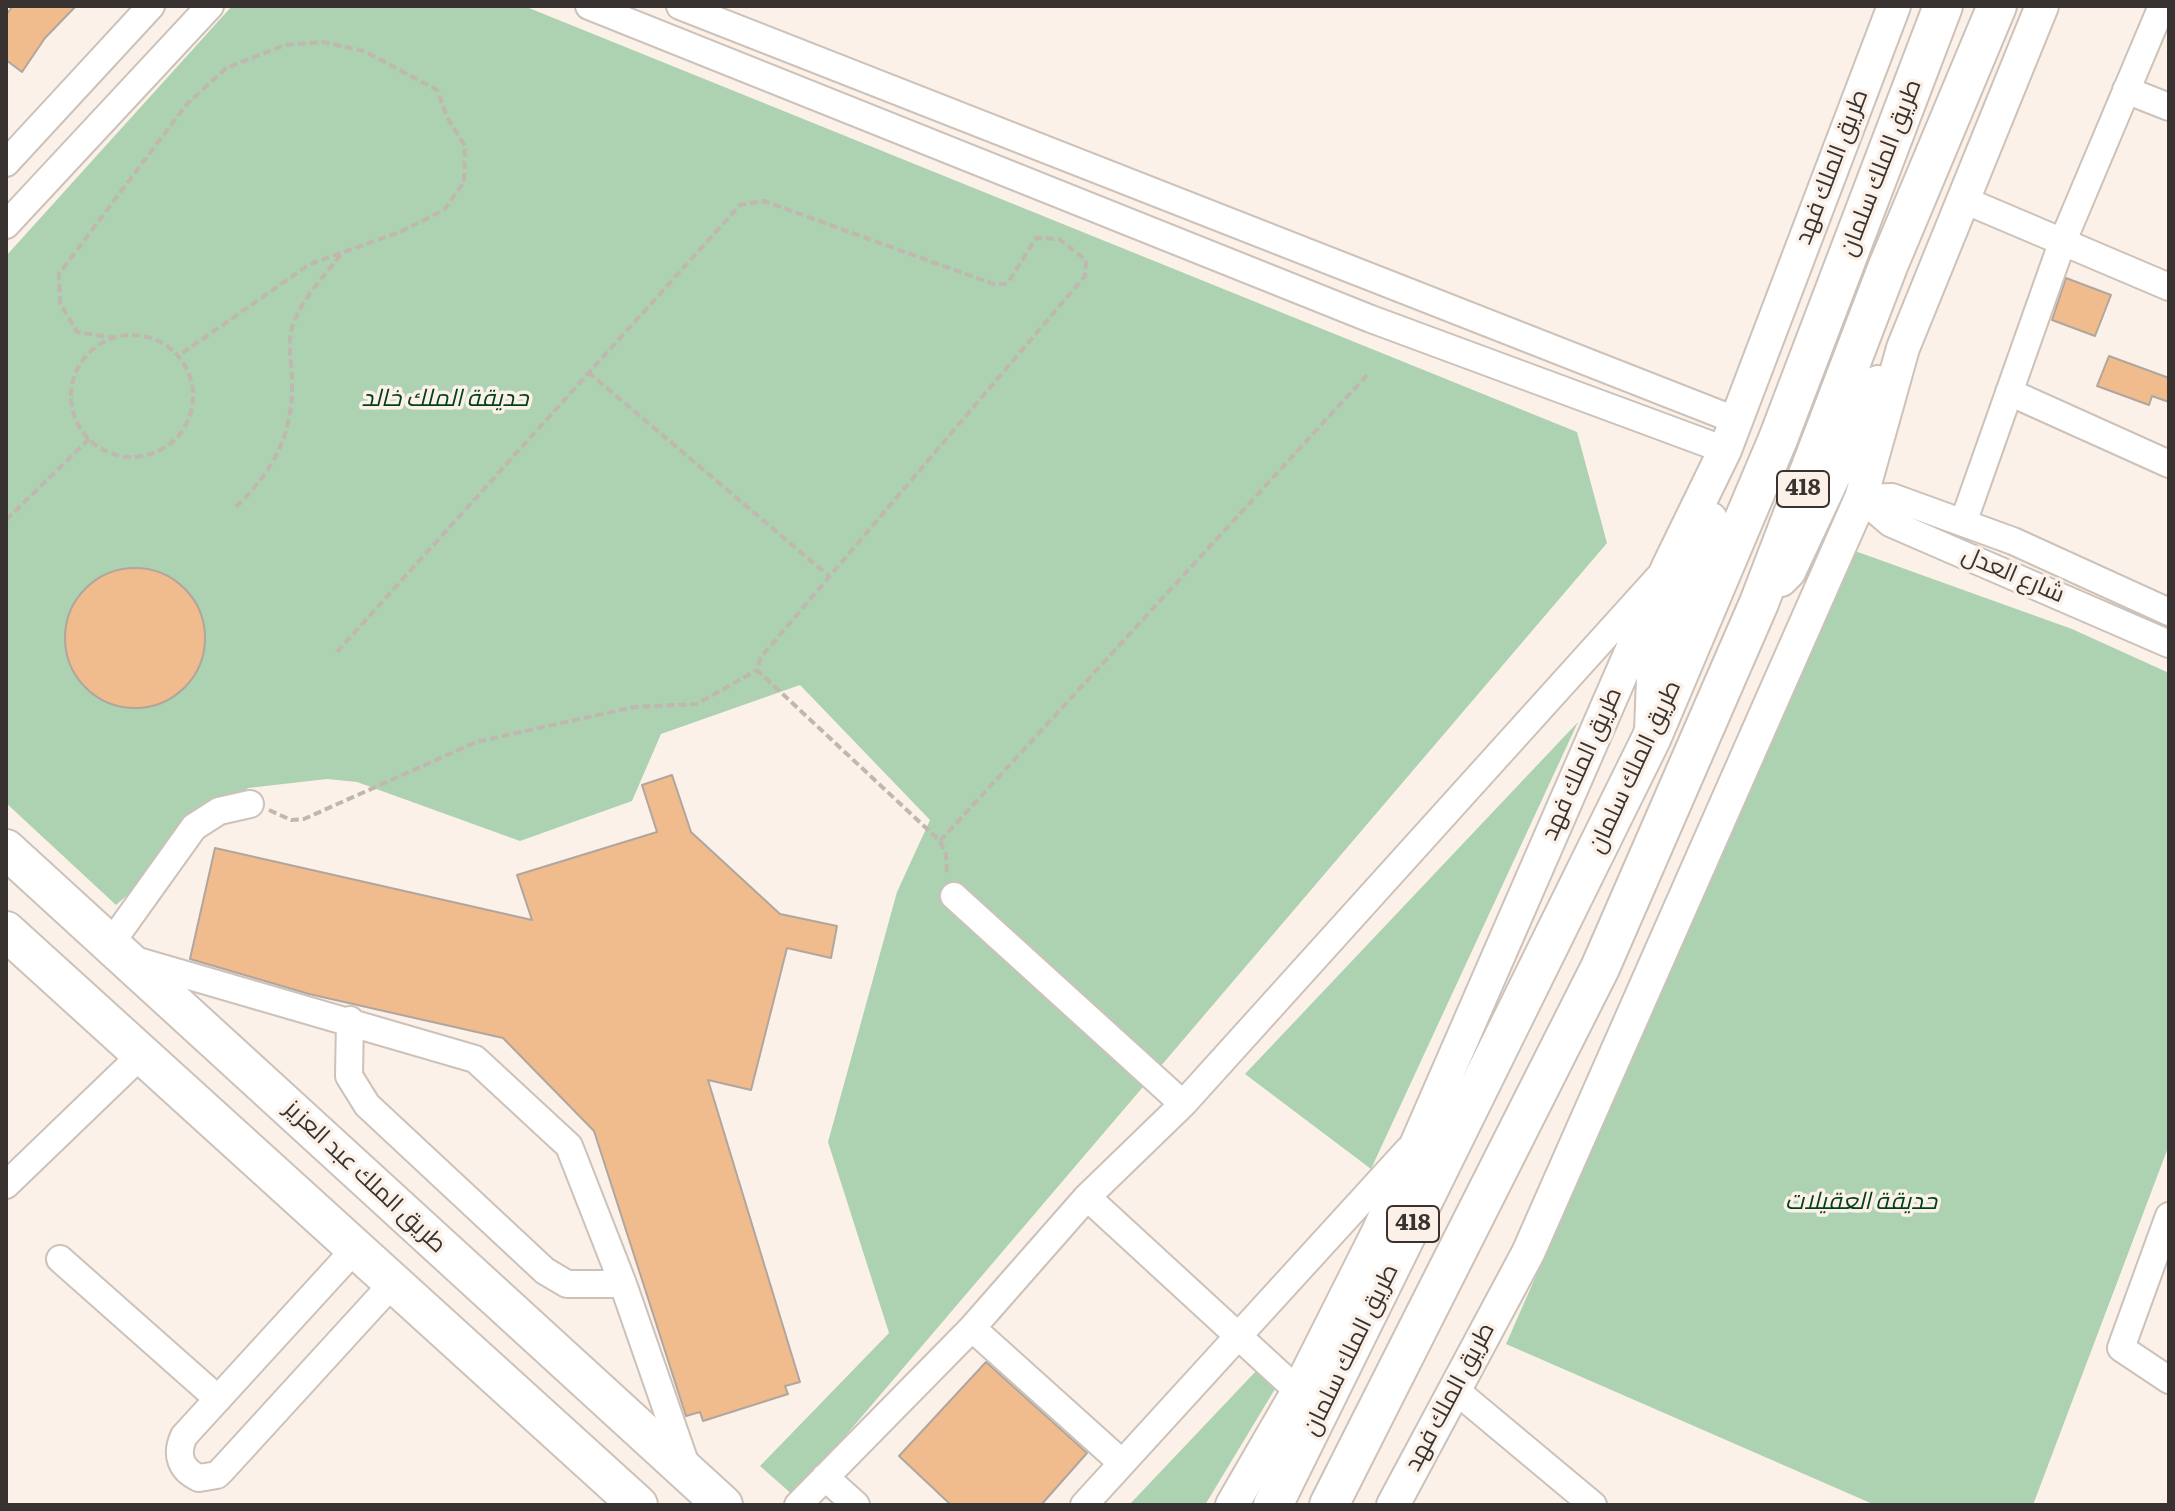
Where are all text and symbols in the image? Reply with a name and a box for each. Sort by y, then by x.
street label: طريق الملك سلمان [1834,75,1928,261]
street label: طريق الملك فهد [1789,85,1875,249]
park label: حديقة الملك خالد [362,385,528,413]
road number: 418 [1777,471,1829,507]
street label: شارع العدل [1957,541,2069,609]
street label: طريق الملك سلمان [1582,676,1688,858]
street label: طريق الملك فهد [1536,683,1628,845]
street label: طريق الملك عبد العزيز [278,1095,452,1259]
park label: حديقة العقيلات [1785,1188,1937,1216]
road number: 418 [1387,1206,1439,1242]
street label: طريق الملك سلمان [1297,1260,1405,1440]
street label: طريق الملك فهد [1399,1318,1501,1476]

